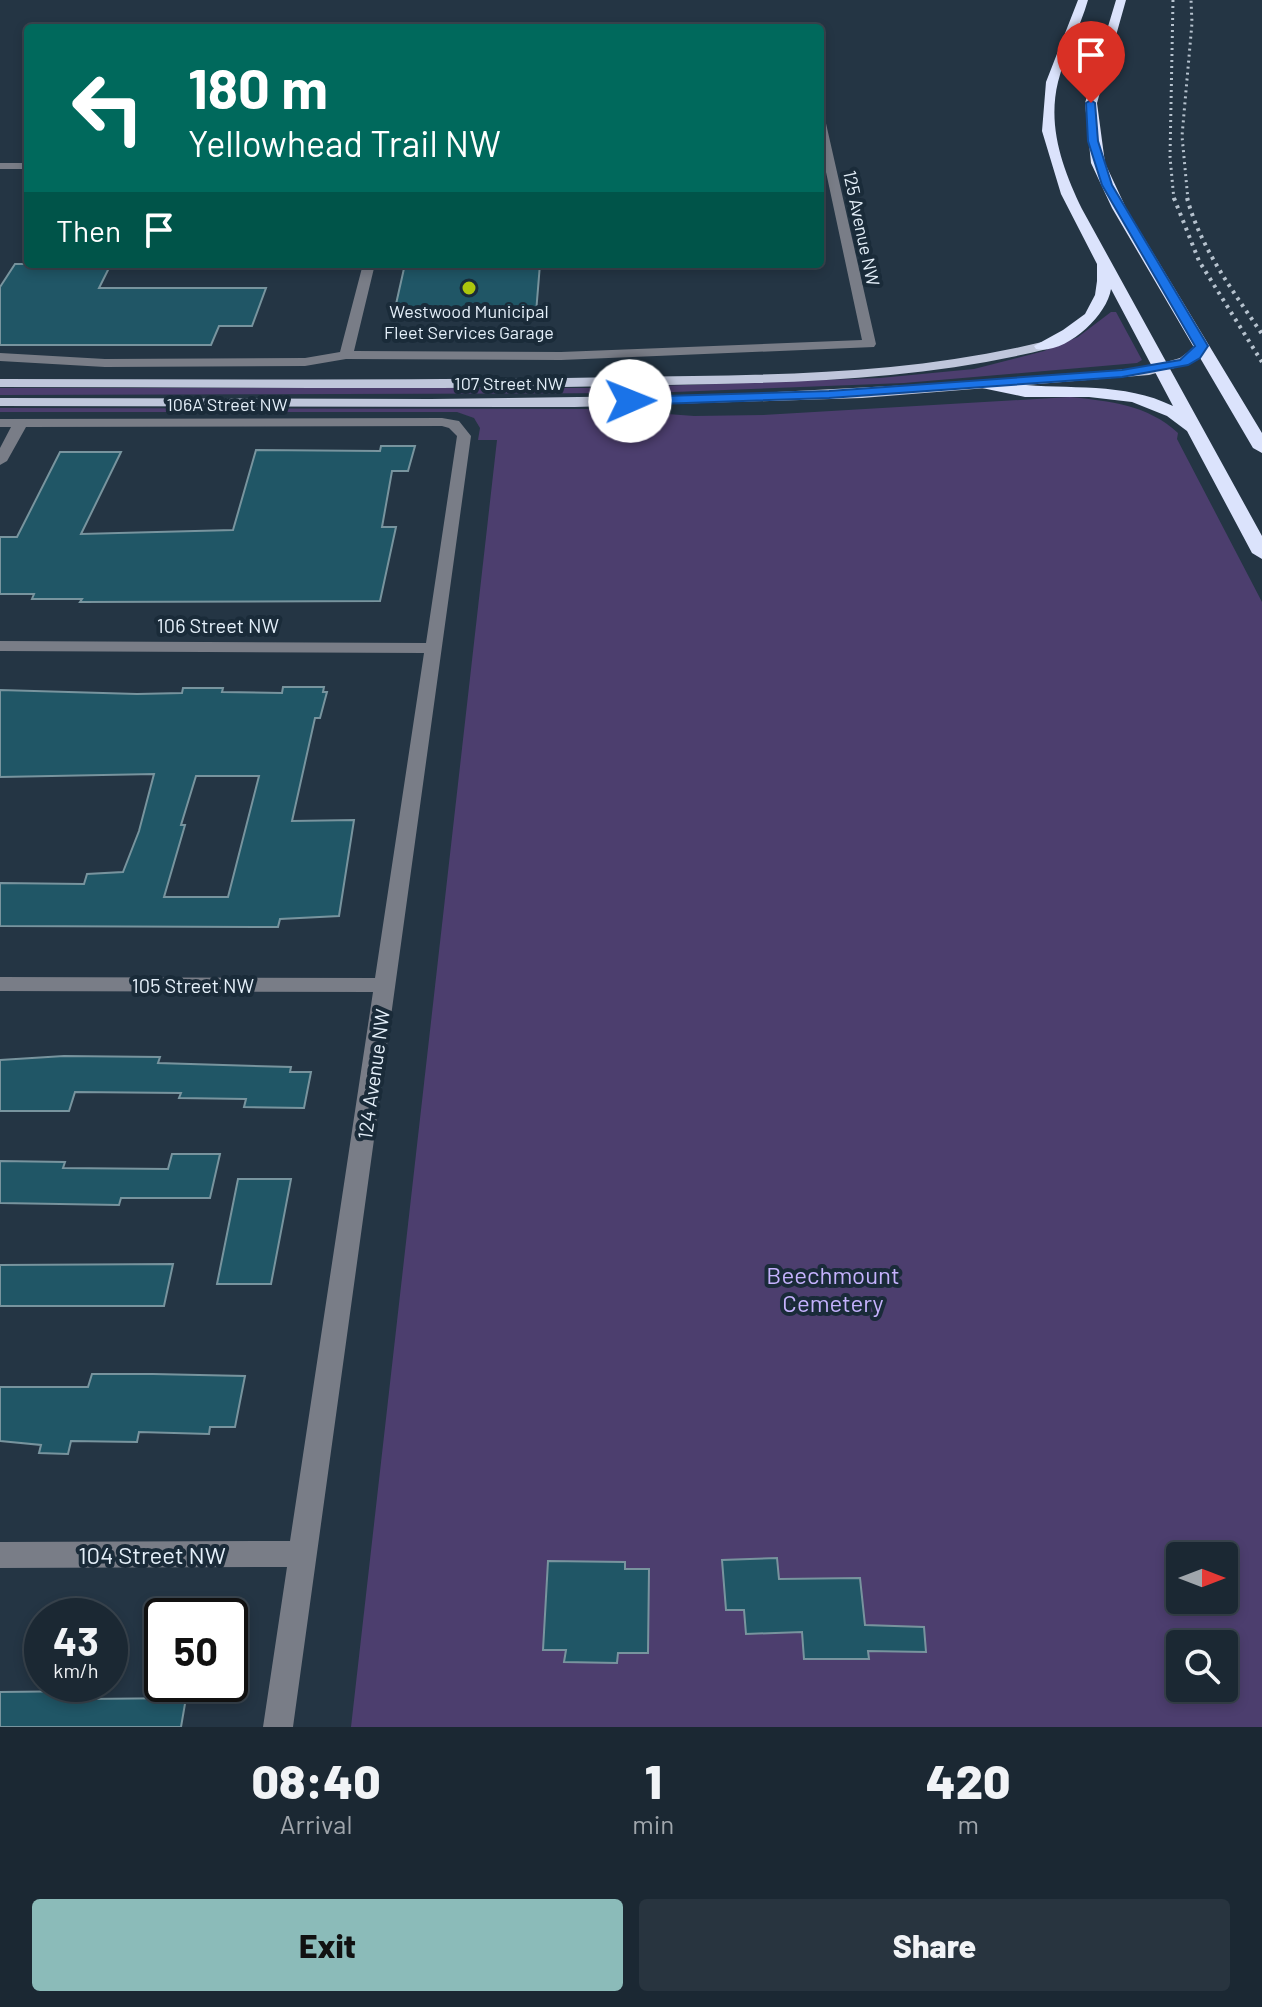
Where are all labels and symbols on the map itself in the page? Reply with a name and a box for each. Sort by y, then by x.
pin [1057,21,1125,103]
street label: 125 Avenue NW [839,168,885,288]
marker: Westwood Municipal Fleet Services Garage [460,279,478,297]
place label: Westwood Municipal Fleet Services Garage [384,300,554,343]
position arrow [588,359,672,443]
street label: 107 Street NW [454,372,564,394]
street label: 106A Street NW [167,393,288,415]
street label: 106 Street NW [157,613,280,637]
street label: 105 Street NW [132,973,255,997]
street label: 124 Avenue NW [352,1007,394,1141]
park label: Beechmount Cemetery [766,1260,900,1317]
street label: 104 Street NW [78,1540,226,1569]
north arrow [1166,1542,1238,1614]
speed limit sign: 50 [144,1598,248,1702]

